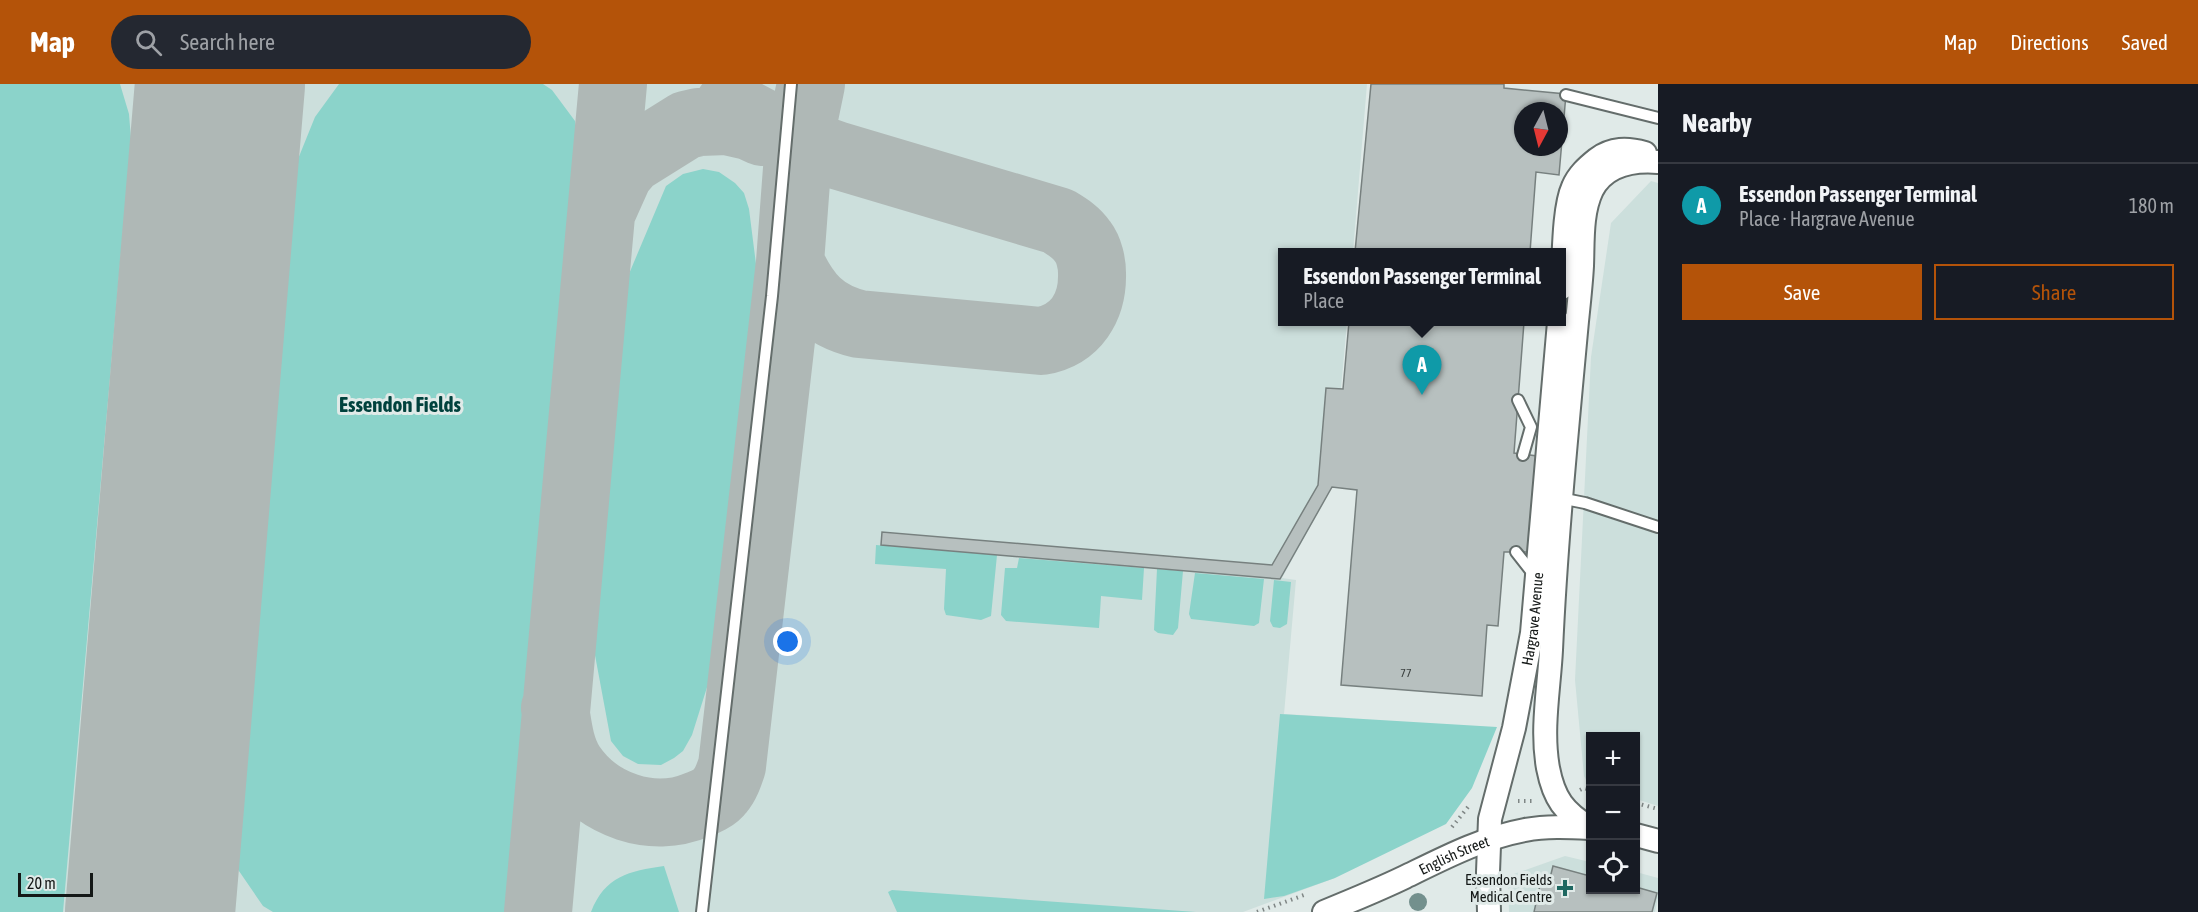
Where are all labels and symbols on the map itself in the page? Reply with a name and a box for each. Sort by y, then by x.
north arrow [1514,102,1568,156]
pin: A [1402,346,1442,395]
district label: Essendon Fields [339,392,462,416]
street label: Hargrave Avenue [1518,571,1546,667]
your location [773,627,802,656]
house number: 77 [1400,666,1412,680]
street label: English Street [1416,832,1491,878]
scale bar [18,870,93,898]
place label: Essendon Fields Medical Centre [1465,871,1552,905]
marker: Essendon Fields Medical Centre [1556,879,1574,897]

